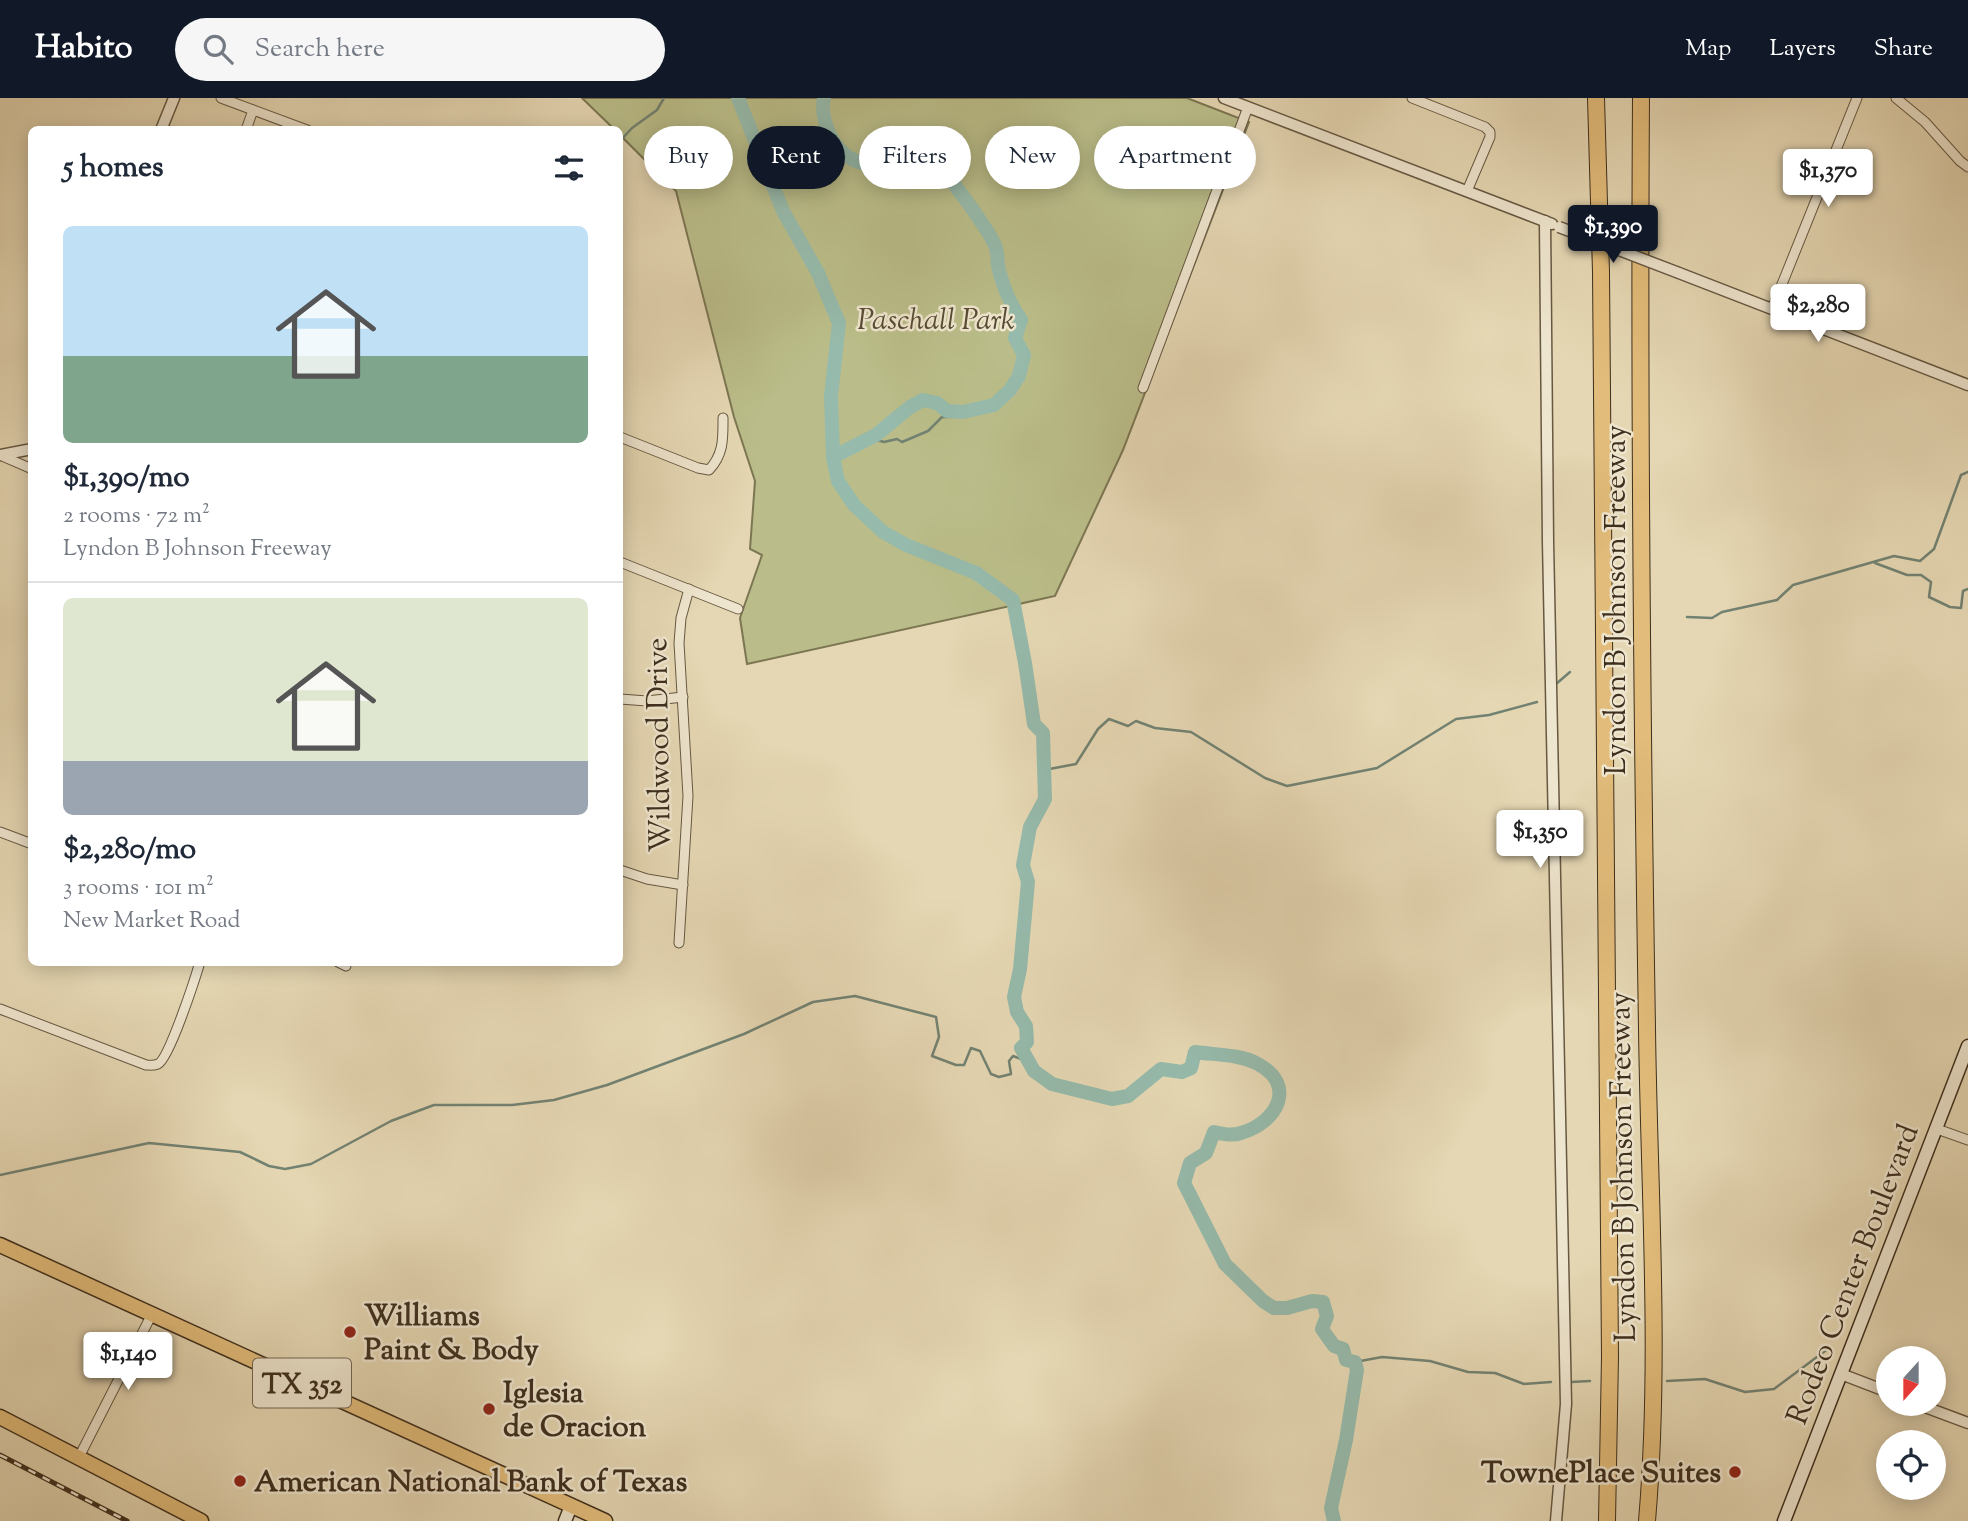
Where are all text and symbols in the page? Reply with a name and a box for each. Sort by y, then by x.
search box [175,18,665,81]
text: Habito [35,25,133,73]
icon: search [199,30,237,68]
text: Search here [255,31,385,68]
text: Map [1685,32,1731,66]
text: Layers [1769,32,1836,66]
text: Share [1874,32,1933,66]
chip: Buy [644,126,733,189]
chip: Rent [747,126,845,189]
chip: Filters [859,126,971,189]
chip: New [985,126,1080,189]
chip: Apartment [1094,126,1256,189]
text: 5 homes [63,147,164,190]
icon: filters [550,149,588,187]
pin: $1,370 [1771,150,1885,209]
text: $1,370 [1799,155,1857,188]
pin: $1,390 [1556,206,1670,265]
text: $1,390 [1584,211,1642,244]
icon: home [263,271,389,397]
pin: $2,280 [1761,285,1875,344]
text: $2,280 [1786,290,1850,323]
park label: Paschall Park [857,300,1015,343]
street label: Lyndon B Johnson Freeway [1596,425,1639,775]
text: $1,390/mo [63,457,190,500]
text: 2 rooms · 72 m² [63,500,210,533]
text: Lyndon B Johnson Freeway [63,533,332,566]
street label: Wildwood Drive [637,637,684,853]
icon: home [263,643,389,769]
pin: $1,350 [1483,810,1597,870]
text: $1,350 [1512,816,1568,849]
text: $2,280/mo [63,829,196,872]
text: 3 rooms · 101 m² [63,872,214,905]
text: New Market Road [63,905,241,938]
street label: Lyndon B Johnson Freeway [1600,991,1649,1343]
street label: Rodeo Center Boulevard [1777,1118,1932,1431]
place label: Williams Paint & Body [364,1296,539,1373]
marker: Williams Paint & Body [342,1324,358,1340]
pin: $1,140 [71,1332,185,1392]
text: $1,140 [99,1338,157,1371]
north arrow [1876,1346,1946,1416]
map controls [1876,1346,1946,1500]
road number: TX 352 [253,1358,351,1408]
place label: Iglesia de Oracion [503,1373,647,1450]
marker: Iglesia de Oracion [481,1401,497,1417]
button: locate [1876,1430,1946,1500]
place label: TownePlace Suites [1481,1453,1721,1496]
place label: American National Bank of Texas [254,1462,687,1505]
marker: TownePlace Suites [1727,1464,1743,1480]
marker: American National Bank of Texas [232,1473,248,1489]

